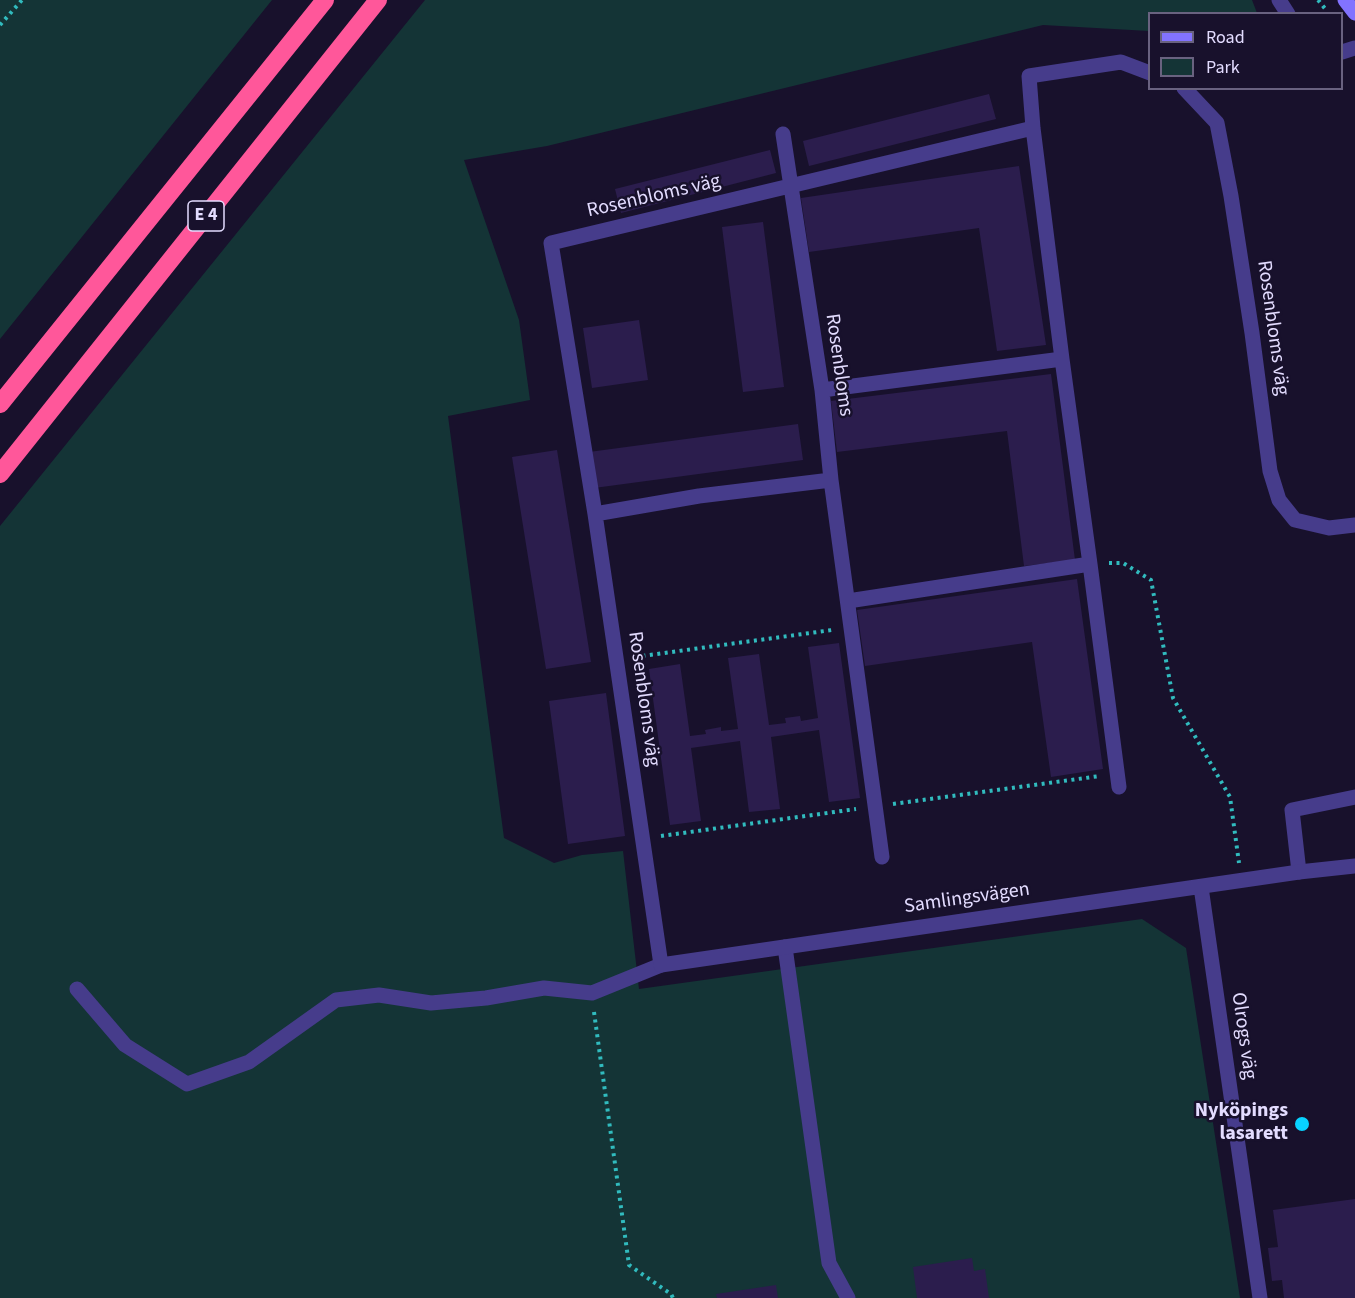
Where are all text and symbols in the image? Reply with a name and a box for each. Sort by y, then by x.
legend [1148,12,1343,90]
text: Road [1206,25,1245,50]
text: Park [1206,55,1240,80]
street label: Rosenbloms väg [585,170,723,224]
road number: E 4 [188,201,224,231]
street label: Rosenbloms väg [1251,259,1293,397]
street label: Rosenbloms [819,312,857,418]
street label: Rosenbloms väg [622,630,664,768]
street label: Samlingsvägen [903,878,1031,920]
street label: Olrogs väg [1225,991,1261,1081]
place label: Nyköpings lasarett [1195,1100,1288,1147]
marker: Nyköpings lasarett [1293,1115,1311,1133]

